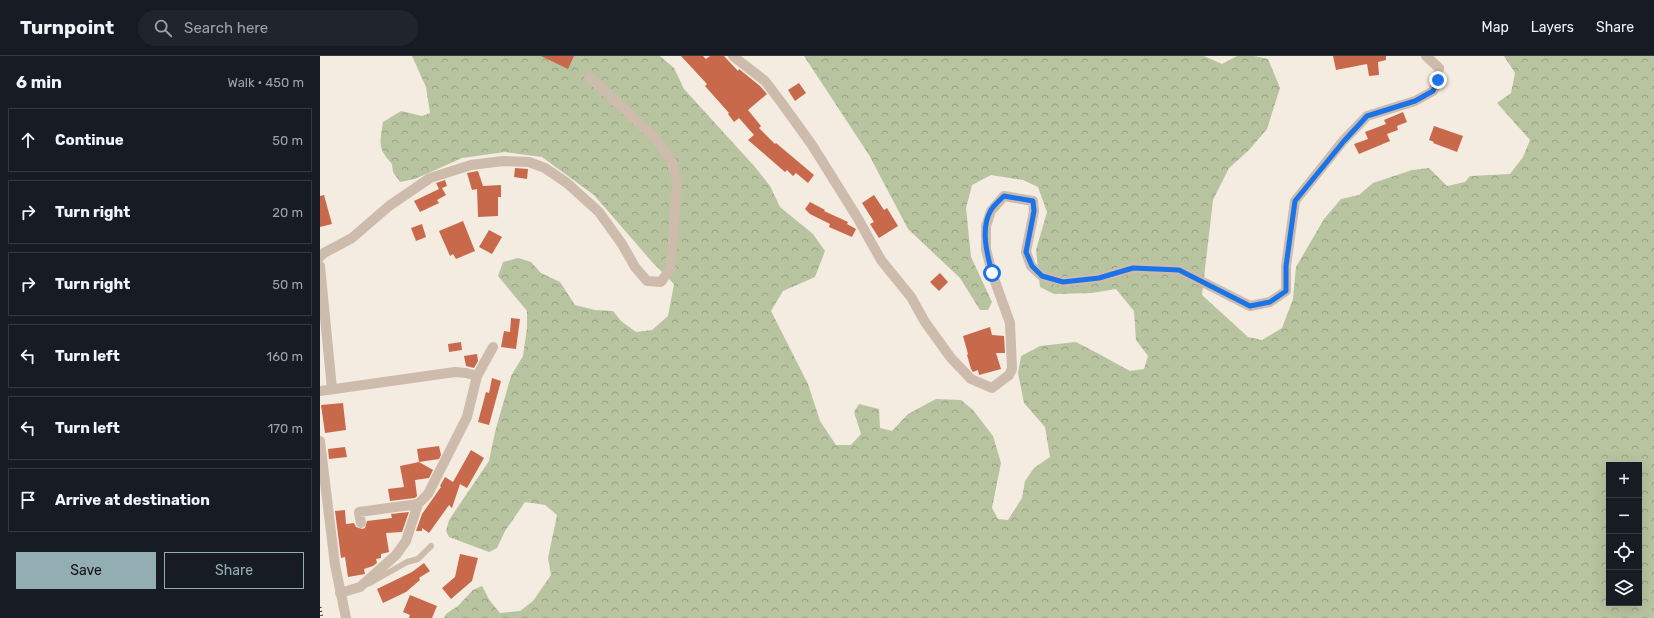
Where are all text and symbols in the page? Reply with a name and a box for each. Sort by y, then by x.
search box [138,10,418,46]
text: Turnpoint [20,16,114,39]
icon: search [152,17,174,39]
text: Search here [184,19,268,37]
text: Map [1482,19,1509,36]
text: Layers [1531,19,1574,36]
text: Share [1596,19,1634,36]
route end [1429,71,1447,89]
text: 6 min [16,72,62,92]
text: Walk · 450 m [228,75,304,90]
icon: ahead [17,129,39,151]
text: Continue [55,131,124,149]
text: 50 m [272,133,303,148]
icon: right [17,201,39,223]
text: Turn right [55,203,130,221]
text: 20 m [272,205,303,220]
route start [983,264,1001,282]
icon: right [17,273,39,295]
text: Turn right [55,275,130,293]
text: 50 m [272,277,303,292]
icon: left [17,345,39,367]
text: Turn left [55,347,120,365]
text: 160 m [267,349,303,364]
icon: left [17,417,39,439]
text: Turn left [55,419,120,437]
text: 170 m [268,421,303,436]
map controls [1606,462,1642,606]
button: + [1606,462,1642,498]
icon: arrive [17,489,39,511]
text: Arrive at destination [55,491,210,509]
button: − [1606,498,1642,534]
button: locate [1606,534,1642,570]
button: Save [16,552,156,589]
button: Share [164,552,304,589]
button: layers [1606,570,1642,606]

